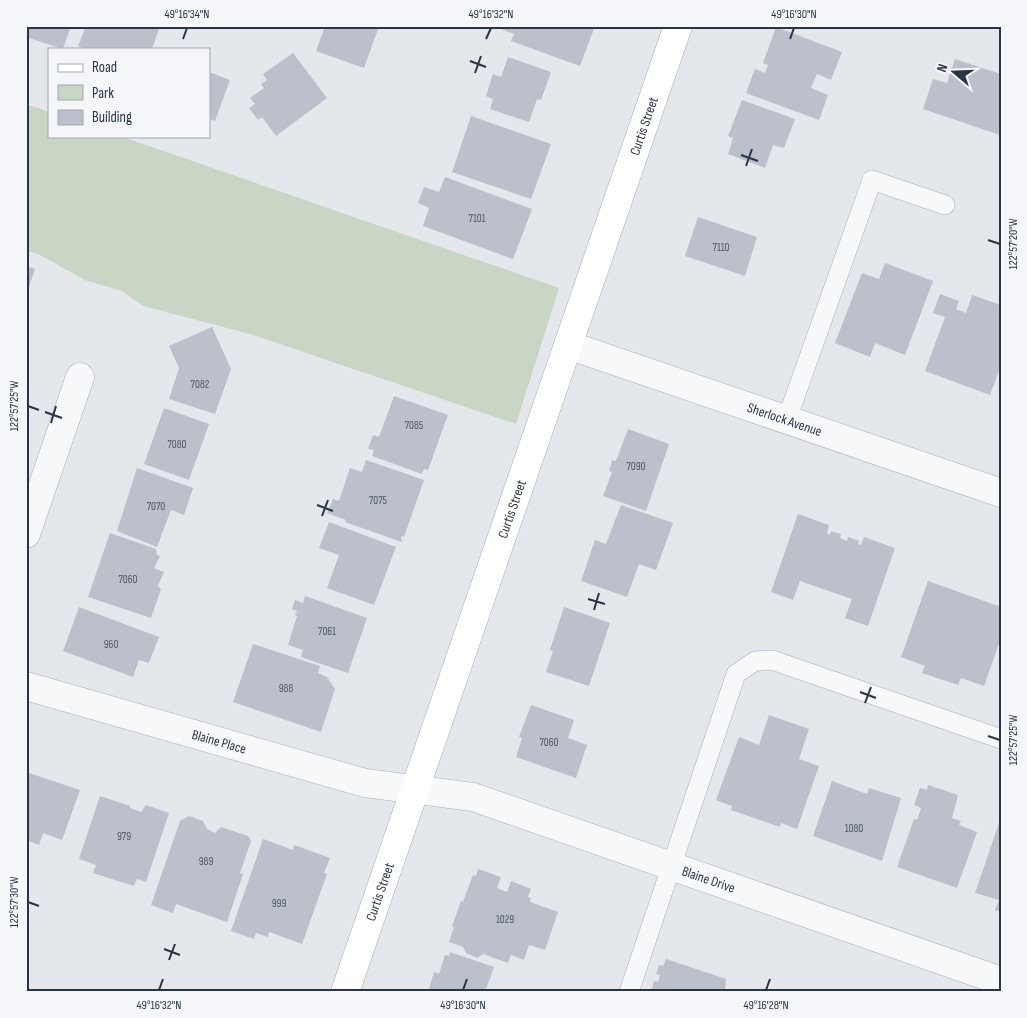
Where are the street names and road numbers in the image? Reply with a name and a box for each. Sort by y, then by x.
street label: Curtis Street [626,95,662,158]
street label: Sherlock Avenue [745,399,824,440]
street label: Curtis Street [494,478,530,540]
street label: Blaine Place [190,726,248,758]
street label: Curtis Street [362,861,398,923]
street label: Blaine Drive [680,862,737,897]

